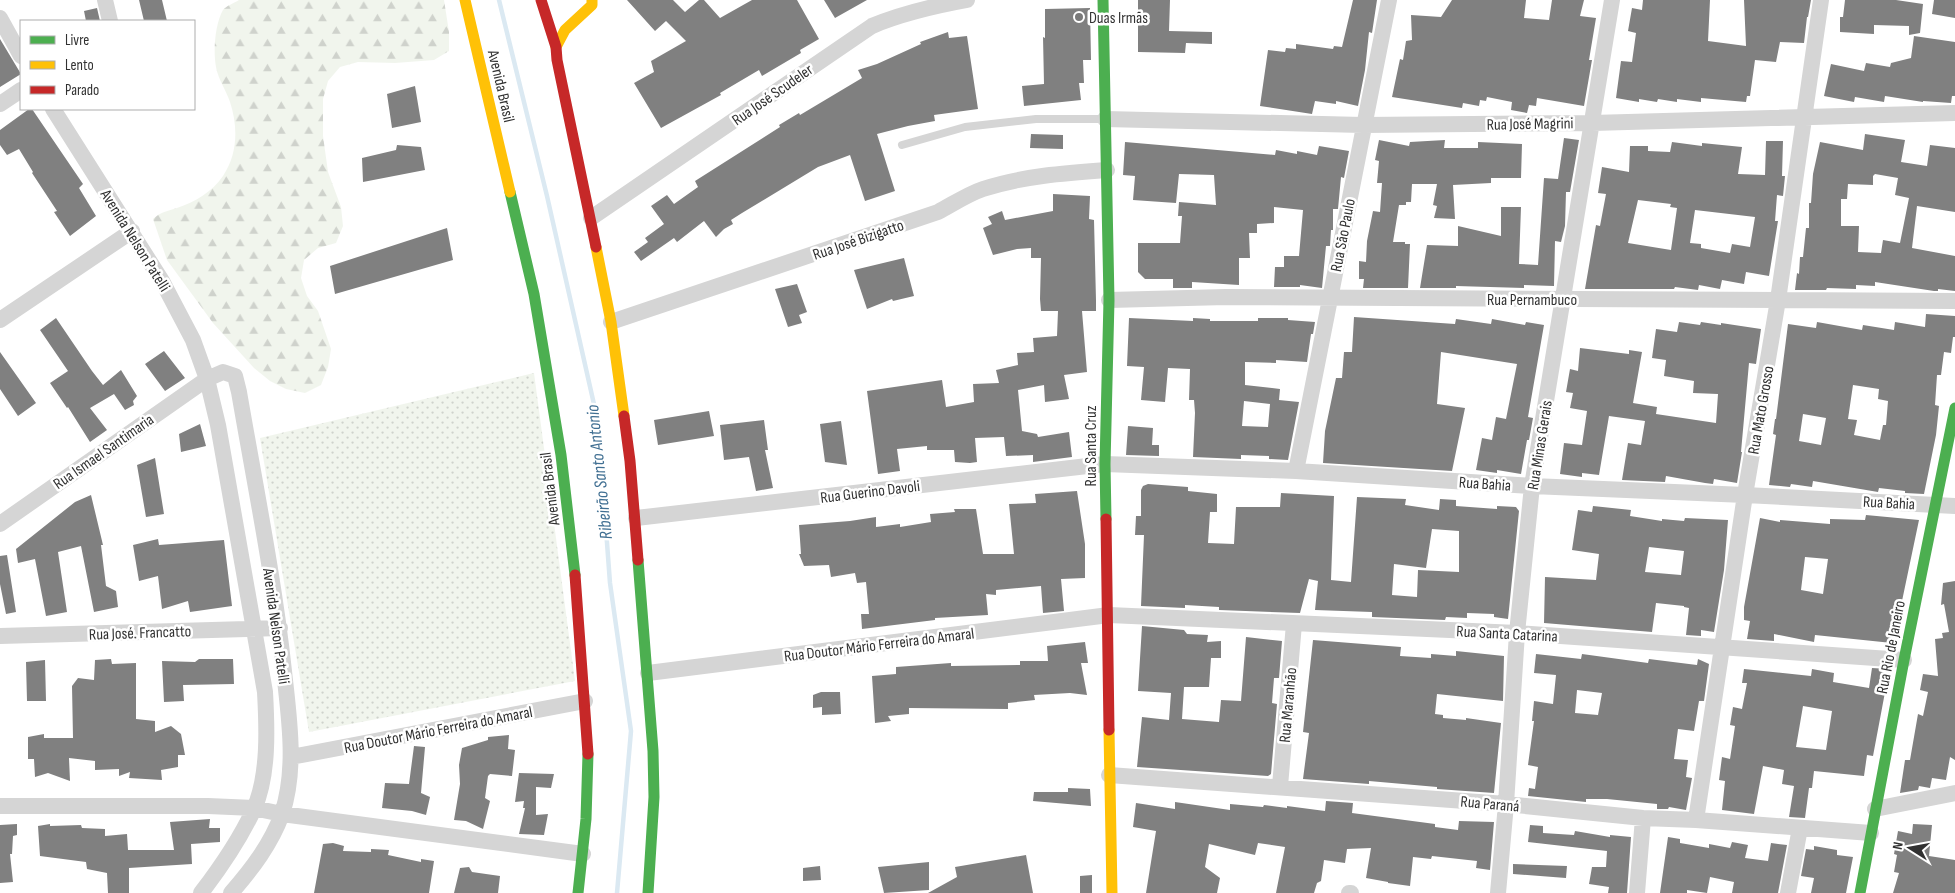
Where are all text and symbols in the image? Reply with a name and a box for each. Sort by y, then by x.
place label: Duas Irmãs [1089,9,1148,28]
marker: Duas Irmãs [1073,11,1085,23]
legend [20,20,195,110]
text: Livre [65,31,89,50]
street label: Avenida Brasil [483,47,518,124]
text: Lento [65,56,94,75]
street label: Rua José Scudeler [729,60,817,130]
text: Parado [65,81,99,100]
street label: Rua José Magrini [1486,114,1574,135]
street label: Avenida Nelson Patelli [95,185,174,295]
street label: Rua São Paulo [1327,197,1360,273]
street label: Rua José Bizigatto [811,216,906,265]
street label: Rua Pernambuco [1487,291,1577,310]
street label: Rua Mato Grosso [1744,365,1779,456]
street label: Rua Minas Gerais [1524,399,1557,491]
water label: Ribeirão Santo Antonio [582,403,617,540]
street label: Rua Santa Cruz [1082,405,1101,486]
street label: Rua Ismael Santimaria [50,411,158,494]
street label: Avenida Brasil [537,451,565,528]
street label: Rua Bahia [1458,473,1512,496]
street label: Rua Guerino Davoli [819,477,921,508]
street label: Rua Bahia [1862,493,1915,514]
street label: Avenida Nelson Patelli [258,566,293,685]
street label: Rua Rio de Janeiro [1873,599,1910,696]
street label: Rua José. Francatto [89,622,192,645]
street label: Rua Santa Catarina [1456,622,1558,647]
street label: Rua Doutor Mário Ferreira do Amaral [783,624,975,667]
street label: Rua Maranhão [1276,667,1301,744]
street label: Rua Doutor Mário Ferreira do Amaral [342,703,534,758]
street label: Rua Paraná [1460,792,1520,817]
north arrow [1885,823,1935,873]
text: N [1889,840,1907,851]

